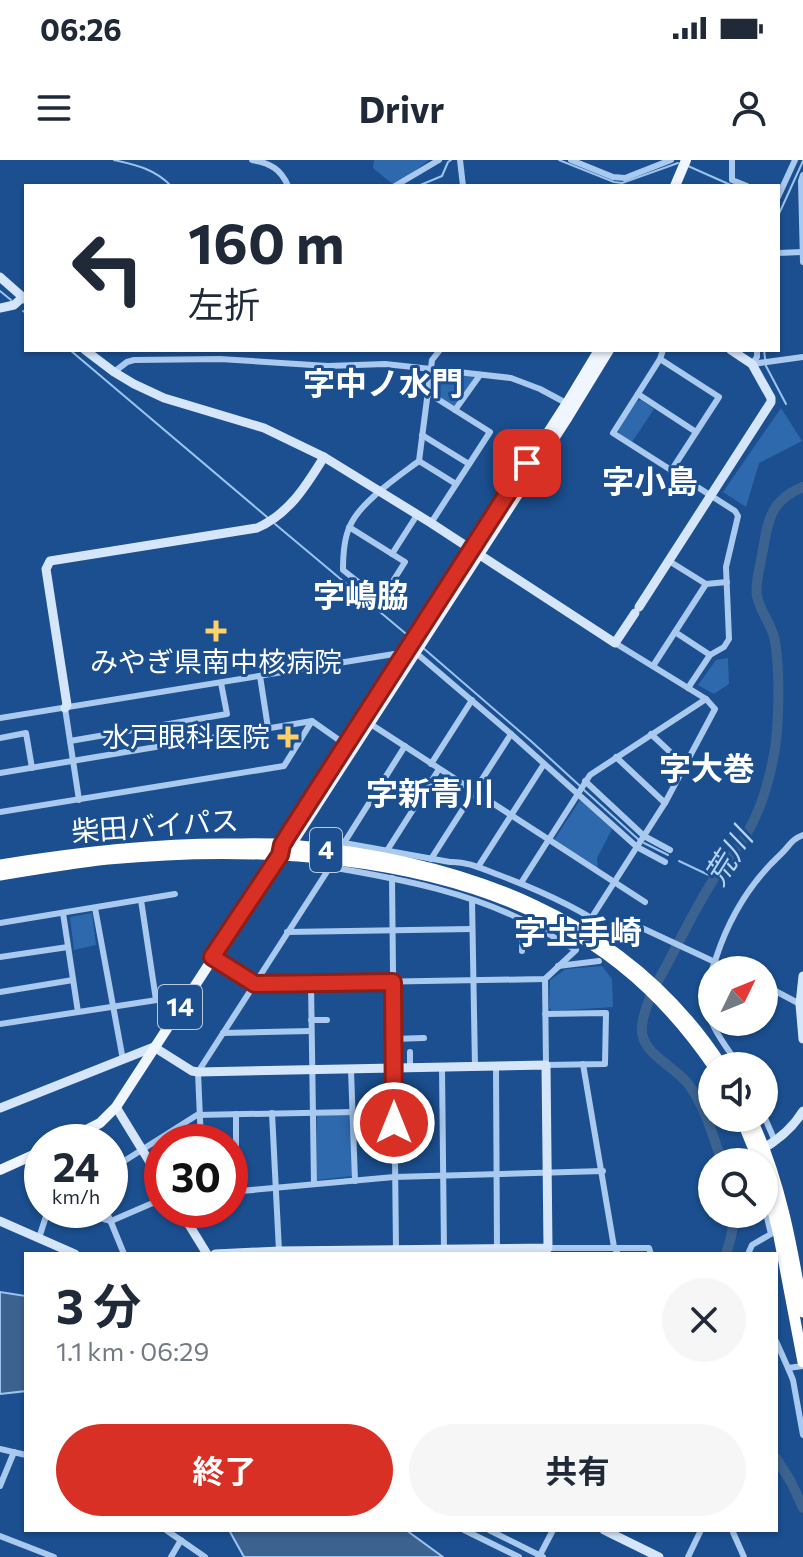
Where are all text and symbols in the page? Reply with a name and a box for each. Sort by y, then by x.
text: 06:26 [40,10,122,47]
icon: menu [32,86,76,130]
text: Drivr [359,86,444,130]
icon: person [727,86,771,130]
text: 160 m [188,207,345,276]
icon: left [56,216,160,320]
text: 左折 [188,281,260,325]
district label: 字中ノ水門 [303,362,463,402]
pin [493,429,561,497]
icon: arrive [505,441,549,485]
district label: 字小島 [602,460,698,500]
district label: 字嶋脇 [313,574,409,614]
marker: みやぎ県南中核病院 [205,620,227,642]
place label: みやぎ県南中核病院 [90,644,342,678]
place label: 水戸眼科医院 [102,719,270,753]
marker: 水戸眼科医院 [277,726,299,748]
district label: 字大巻 [659,747,755,787]
district label: 字新青川 [366,772,494,812]
street label: 柴田バイパス [70,802,240,848]
water label: 荒川 [695,818,760,891]
road number: 4 [310,828,342,872]
district label: 字土手崎 [514,911,642,951]
north arrow [698,956,778,1036]
map controls [698,956,778,1228]
road number: 14 [158,985,202,1029]
button: sound [698,1052,778,1132]
position arrow [352,1081,436,1165]
speed limit sign: 30 [144,1124,248,1228]
text: 24 [53,1141,99,1190]
button: search [698,1148,778,1228]
text: km/h [52,1184,100,1208]
text: 3 分 [56,1275,141,1334]
button: close [662,1278,746,1362]
text: 1.1 km · 06:29 [56,1335,209,1366]
button: 終了 [56,1424,393,1516]
button: 共有 [409,1424,746,1516]

